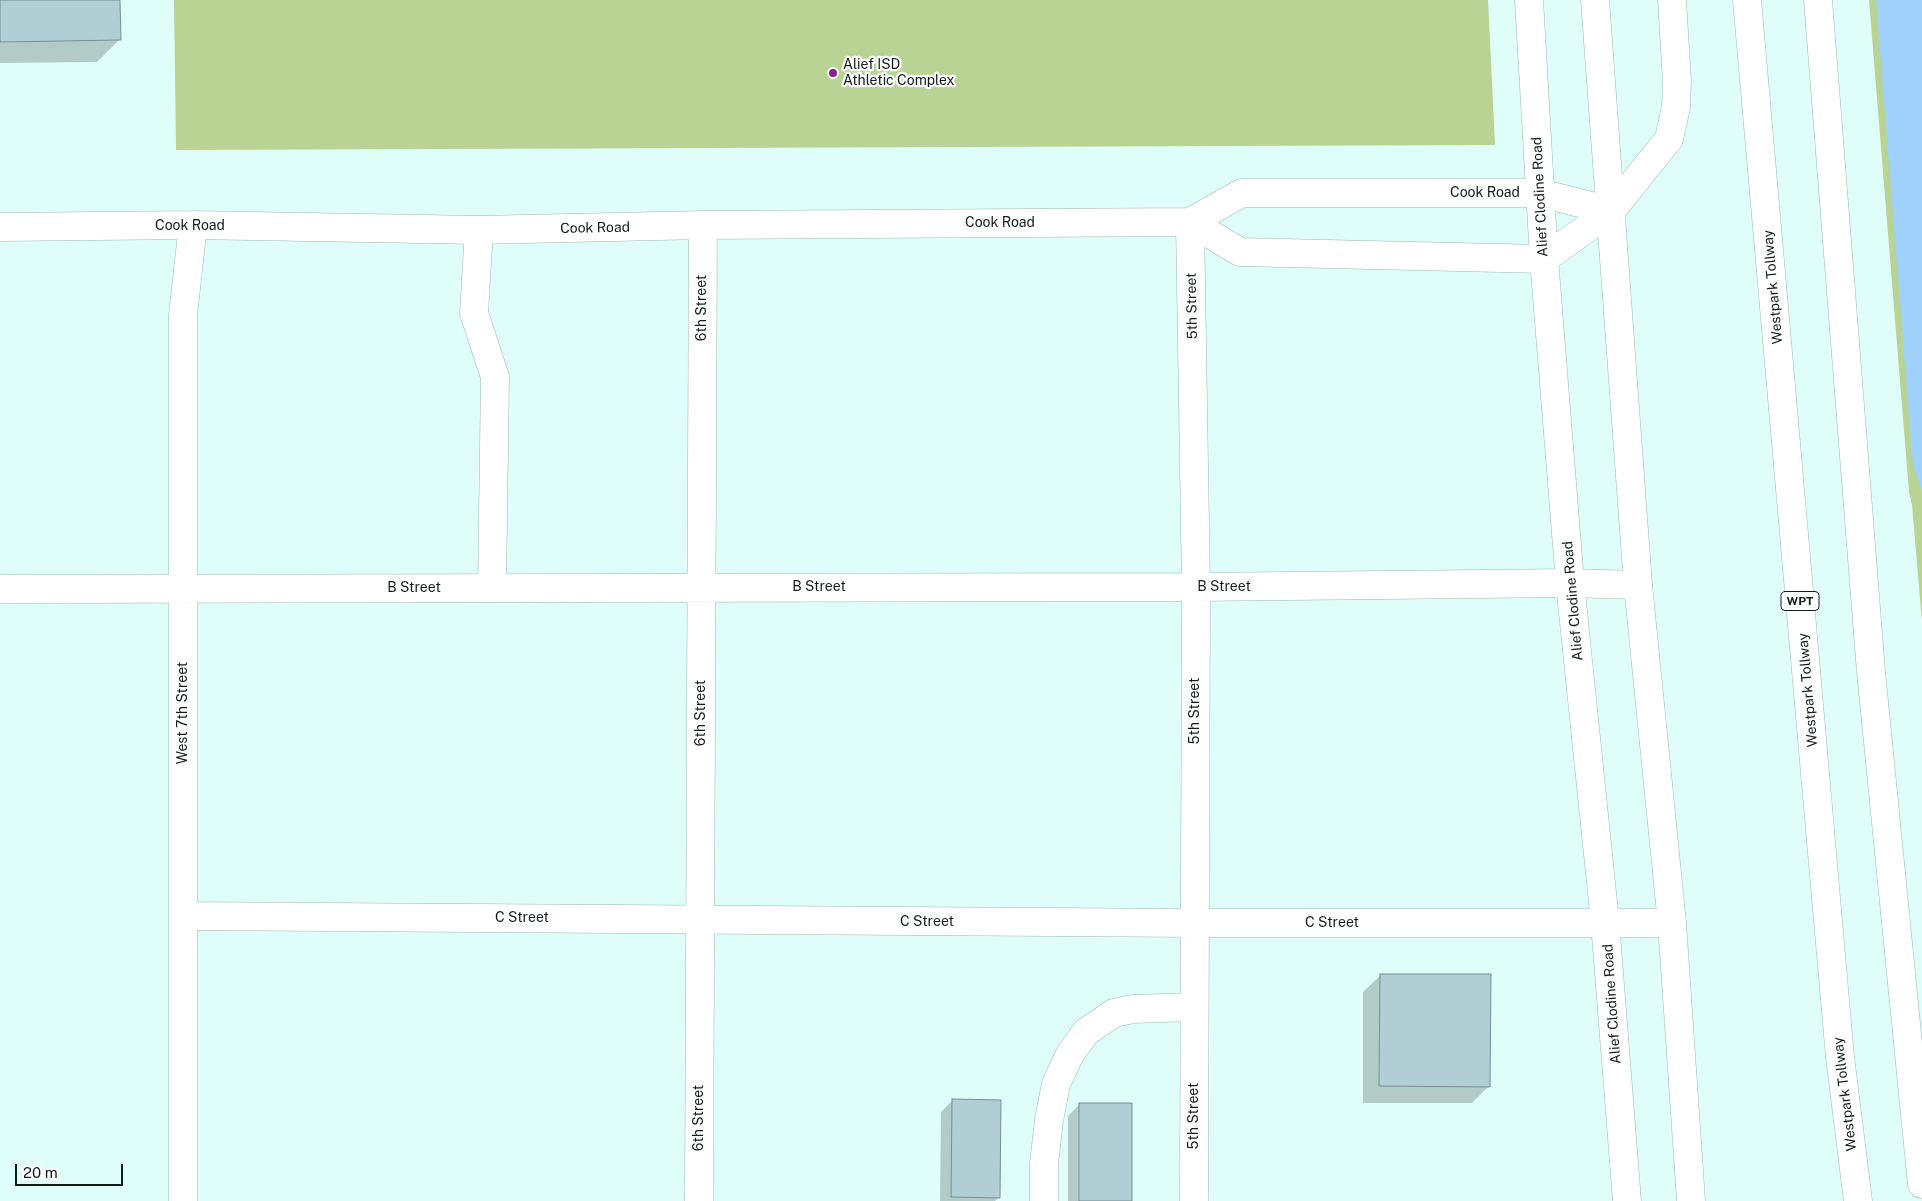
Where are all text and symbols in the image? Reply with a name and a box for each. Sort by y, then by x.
place label: Alief ISD Athletic Complex [843,57,954,90]
marker: Alief ISD Athletic Complex [827,67,839,79]
street label: Alief Clodine Road [1528,137,1552,257]
street label: Cook Road [1450,185,1520,201]
street label: Cook Road [965,215,1035,231]
street label: Cook Road [155,218,225,234]
street label: Cook Road [560,219,630,237]
street label: Westpark Tollway [1760,229,1786,345]
street label: 5th Street [1183,272,1201,340]
street label: 6th Street [694,275,710,341]
street label: Alief Clodine Road [1559,540,1587,662]
street label: B Street [792,579,846,595]
street label: B Street [1197,579,1251,595]
street label: B Street [387,580,441,596]
road number: WPT [1781,592,1819,610]
street label: Westpark Tollway [1795,632,1821,748]
street label: West 7th Street [175,662,191,764]
street label: 5th Street [1187,678,1203,744]
street label: 6th Street [693,680,709,746]
street label: C Street [495,910,549,926]
street label: C Street [900,914,954,930]
street label: C Street [1305,915,1359,931]
street label: Alief Clodine Road [1599,943,1625,1065]
street label: Westpark Tollway [1830,1036,1860,1152]
street label: 5th Street [1186,1083,1202,1149]
street label: 6th Street [691,1085,707,1151]
scale bar [18,1154,125,1186]
text: 20 m [23,1164,58,1181]

